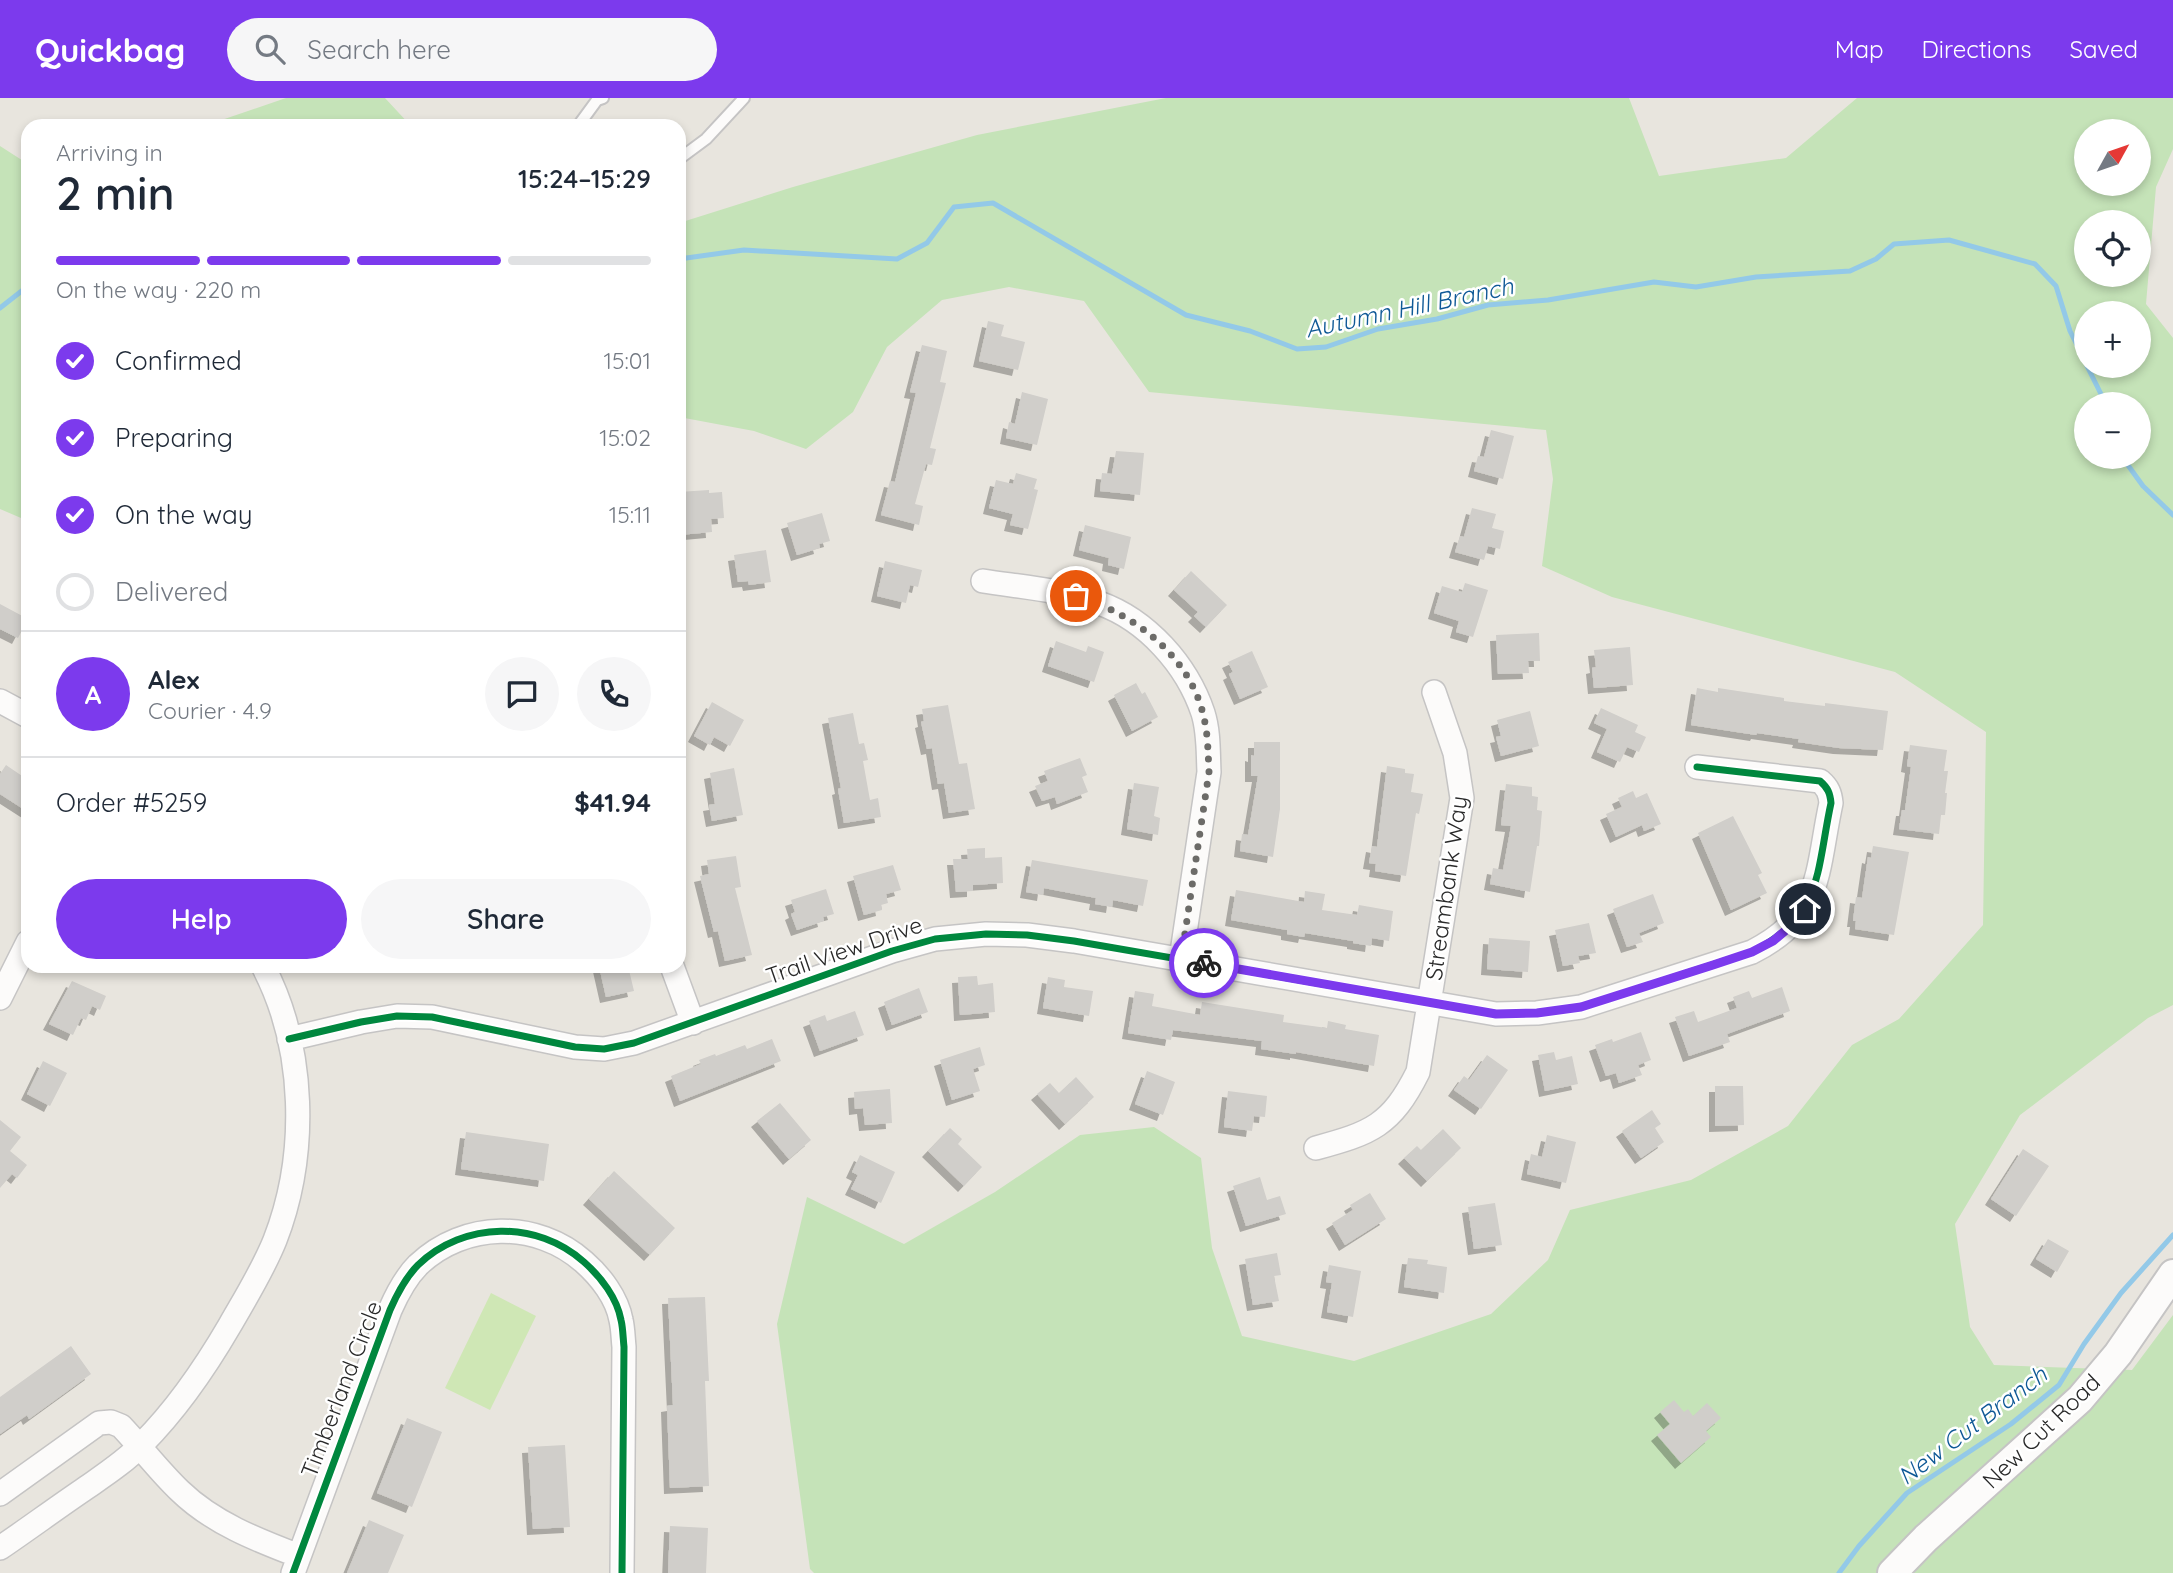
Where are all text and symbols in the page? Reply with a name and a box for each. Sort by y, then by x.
search box [227,18,717,81]
text: Quickbag [35,29,185,70]
icon: search [251,30,289,68]
text: Search here [307,33,451,66]
text: Map [1835,34,1884,64]
text: Directions [1922,34,2032,64]
text: Saved [2070,34,2138,64]
north arrow [2074,119,2151,196]
map controls [2074,119,2151,469]
text: Arriving in [56,138,163,167]
text: 15:24–15:29 [518,162,651,195]
text: 2 min [56,164,175,222]
button: locate [2074,210,2151,287]
water label: Autumn Hill Branch [1302,270,1516,344]
text: On the way · 220 m [56,275,261,304]
button: + [2074,301,2151,378]
icon: check [56,342,94,380]
text: Confirmed [115,344,242,377]
text: 15:01 [603,346,651,375]
button: − [2074,392,2151,469]
icon: check [56,419,94,457]
text: Preparing [115,421,233,454]
text: 15:02 [599,423,651,452]
icon: check [56,496,94,534]
text: On the way [115,498,253,531]
text: 15:11 [609,500,651,529]
pin [1046,566,1106,626]
text: Delivered [115,575,228,608]
icon: bag [1057,577,1095,615]
button: chat [485,657,559,731]
button: phone [577,657,651,731]
text: Alex [148,663,199,696]
text: A [85,678,101,711]
text: Courier · 4.9 [148,696,272,725]
text: Order #5259 [56,786,207,819]
text: $41.94 [574,786,651,819]
street label: Streambank Way [1419,794,1473,982]
button: Help [56,879,347,959]
button: Share [361,879,651,959]
pin [1775,879,1835,939]
icon: home [1786,890,1824,928]
street label: Trail View Drive [762,910,926,990]
courier [1169,928,1239,998]
icon: bike [1185,944,1223,982]
street label: Timberland Circle [294,1297,388,1481]
water label: New Cut Branch [1892,1359,2053,1491]
street label: New Cut Road [1976,1368,2106,1494]

